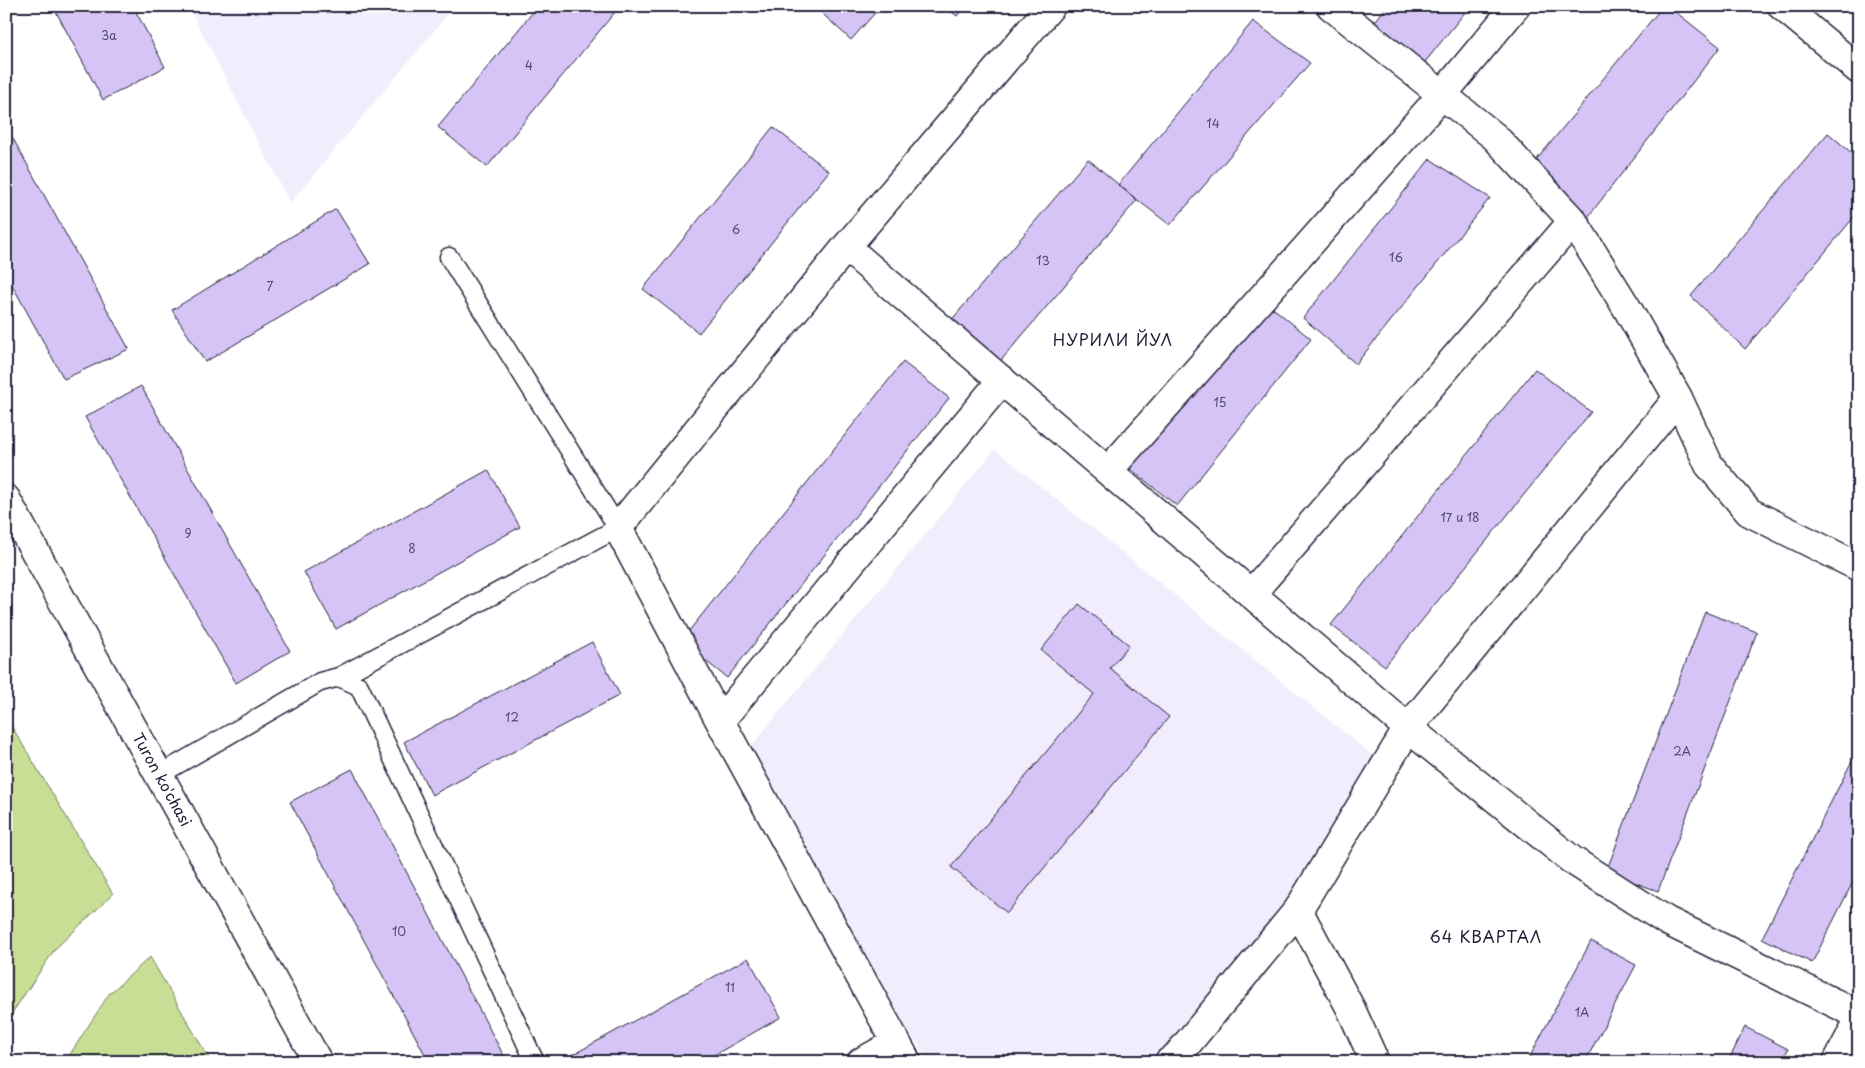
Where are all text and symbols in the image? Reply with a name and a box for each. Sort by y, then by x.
house number: 3а [101,26,117,44]
house number: 4 [525,56,533,74]
house number: 14 [1206,114,1220,132]
house number: 6 [732,220,740,238]
house number: 16 [1389,248,1403,266]
house number: 13 [1036,251,1050,269]
house number: 7 [267,277,274,295]
district label: НУРИЛИ ЙУЛ [1053,327,1173,351]
house number: 15 [1213,393,1227,411]
house number: 17 и 18 [1440,508,1480,526]
house number: 9 [184,524,192,542]
house number: 8 [408,539,416,557]
house number: 12 [505,708,519,726]
street label: Turon ko'chasi [128,728,198,830]
house number: 2А [1673,742,1691,760]
house number: 10 [392,922,406,940]
district label: 64 КВАРТАЛ [1430,924,1542,948]
house number: 11 [725,978,735,996]
house number: 1А [1575,1003,1589,1021]

